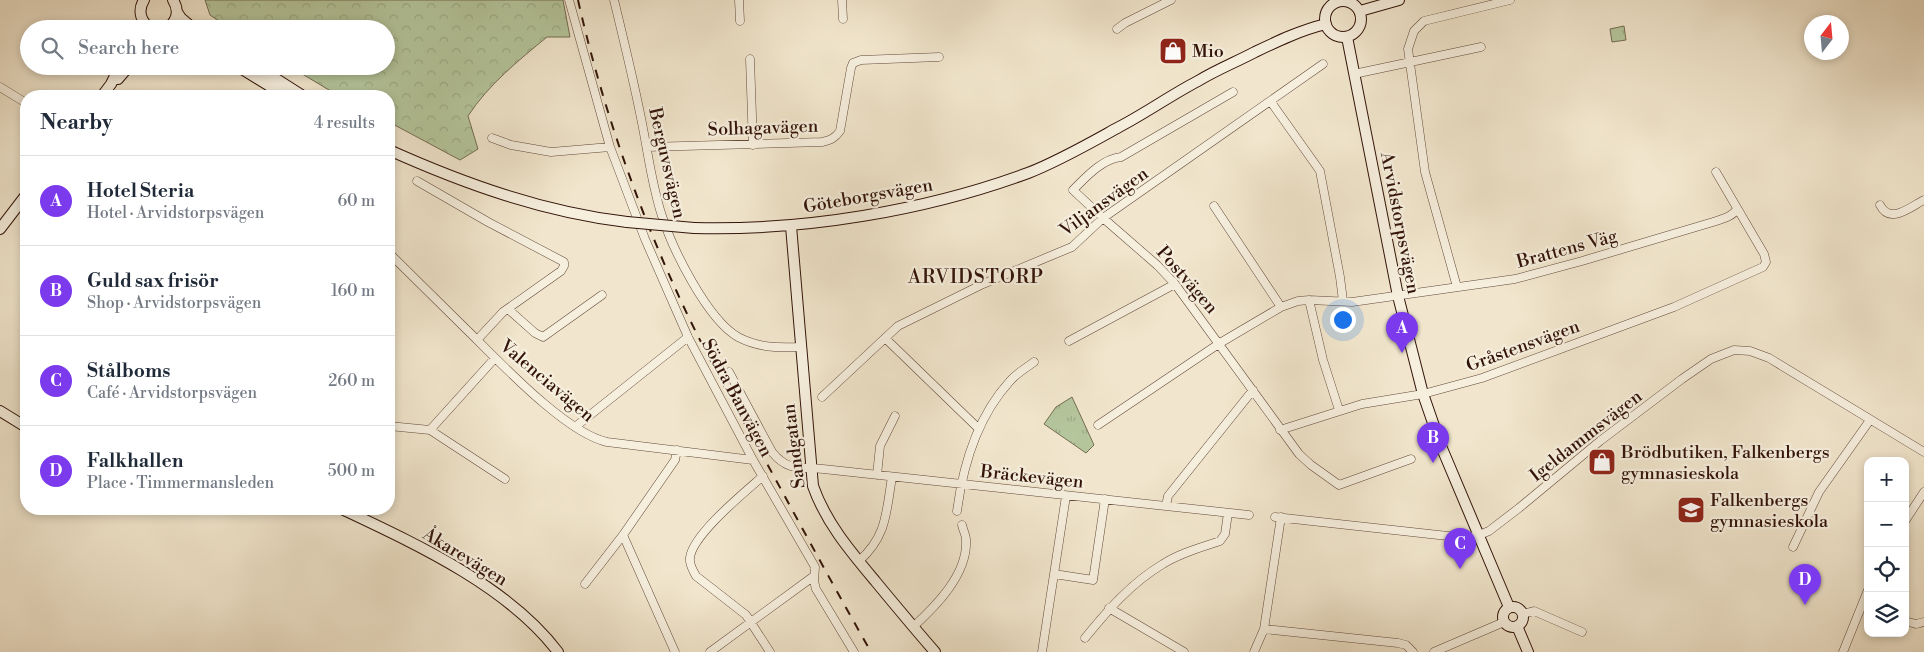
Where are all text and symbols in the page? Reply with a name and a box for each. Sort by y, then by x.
north arrow [1804,15,1849,60]
search box [20,20,395,75]
icon: search [38,34,66,62]
text: Search here [78,36,179,60]
shop icon: Mio [1158,36,1188,66]
place label: Mio [1192,40,1224,63]
street label: Berguvsvägen [643,104,691,221]
text: Nearby [40,110,113,136]
text: 4 results [314,113,375,133]
street label: Solhagavägen [707,115,819,141]
street label: Arvidstorpsvägen [1375,149,1425,296]
street label: Viljansvägen [1054,162,1153,242]
street label: Göteborgsvägen [801,173,935,219]
text: Hotel Steria [87,179,194,203]
text: A [50,191,62,211]
text: 60 m [337,191,375,211]
text: Hotel · Arvidstorpsvägen [87,203,264,223]
street label: Brattens Väg [1513,224,1620,274]
street label: Postvägen [1151,241,1223,319]
district label: ARVIDSTORP [907,265,1044,289]
text: Guld sax frisör [87,269,219,293]
text: B [50,281,62,301]
text: 160 m [331,281,375,301]
text: Shop · Arvidstorpsvägen [87,293,261,313]
your location [1330,307,1356,333]
pin: A [1386,312,1418,353]
street label: Gråstensvägen [1463,315,1583,377]
street label: Valenciavägen [494,334,599,427]
street label: Södra Banvägen [696,335,778,461]
text: Stålboms [87,359,170,383]
text: C [50,371,62,391]
text: 260 m [328,371,375,391]
text: Café · Arvidstorpsvägen [87,383,257,403]
street label: Igeldammsvägen [1525,385,1647,487]
street label: Sandgatan [777,402,811,490]
pin: B [1417,422,1449,463]
place label: Brödbutiken, Falkenbergs gymnasieskola [1620,441,1830,485]
shop icon: Brödbutiken, Falkenbergs gymnasieskola [1587,447,1617,477]
text: Falkhallen [87,449,183,473]
map controls [1864,457,1909,637]
button: + [1864,457,1909,502]
street label: Bräckevägen [978,460,1085,494]
text: D [50,461,62,481]
text: 500 m [328,461,375,481]
text: Place · Timmermansleden [87,473,274,493]
place label: Falkenbergs gymnasieskola [1710,489,1829,533]
school or university icon: Falkenbergs gymnasieskola [1676,495,1706,525]
button: − [1864,502,1909,547]
street label: Åkarevägen [417,522,512,591]
pin: C [1444,528,1476,569]
button: locate [1864,547,1909,592]
pin: D [1789,564,1821,605]
button: layers [1864,592,1909,637]

